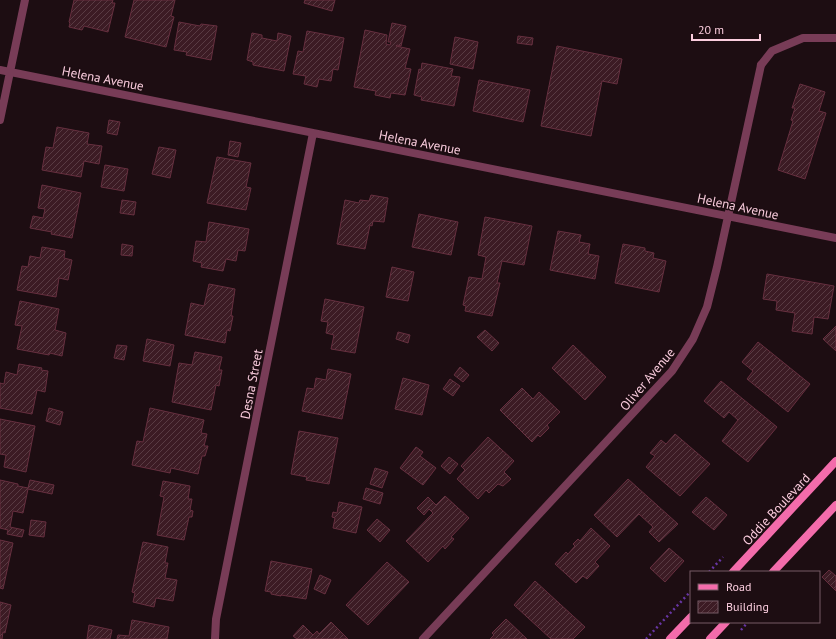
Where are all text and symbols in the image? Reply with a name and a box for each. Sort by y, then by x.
scale bar [692,16,760,42]
text: 20 m [698,22,724,37]
street label: Helena Avenue [61,62,145,95]
street label: Helena Avenue [378,126,462,159]
street label: Helena Avenue [696,190,780,223]
street label: Oliver Avenue [616,344,679,414]
street label: Desna Street [236,347,267,420]
street label: Oddie Boulevard [739,470,814,549]
legend [690,571,820,623]
text: Road [726,579,751,594]
text: Building [726,599,769,614]

